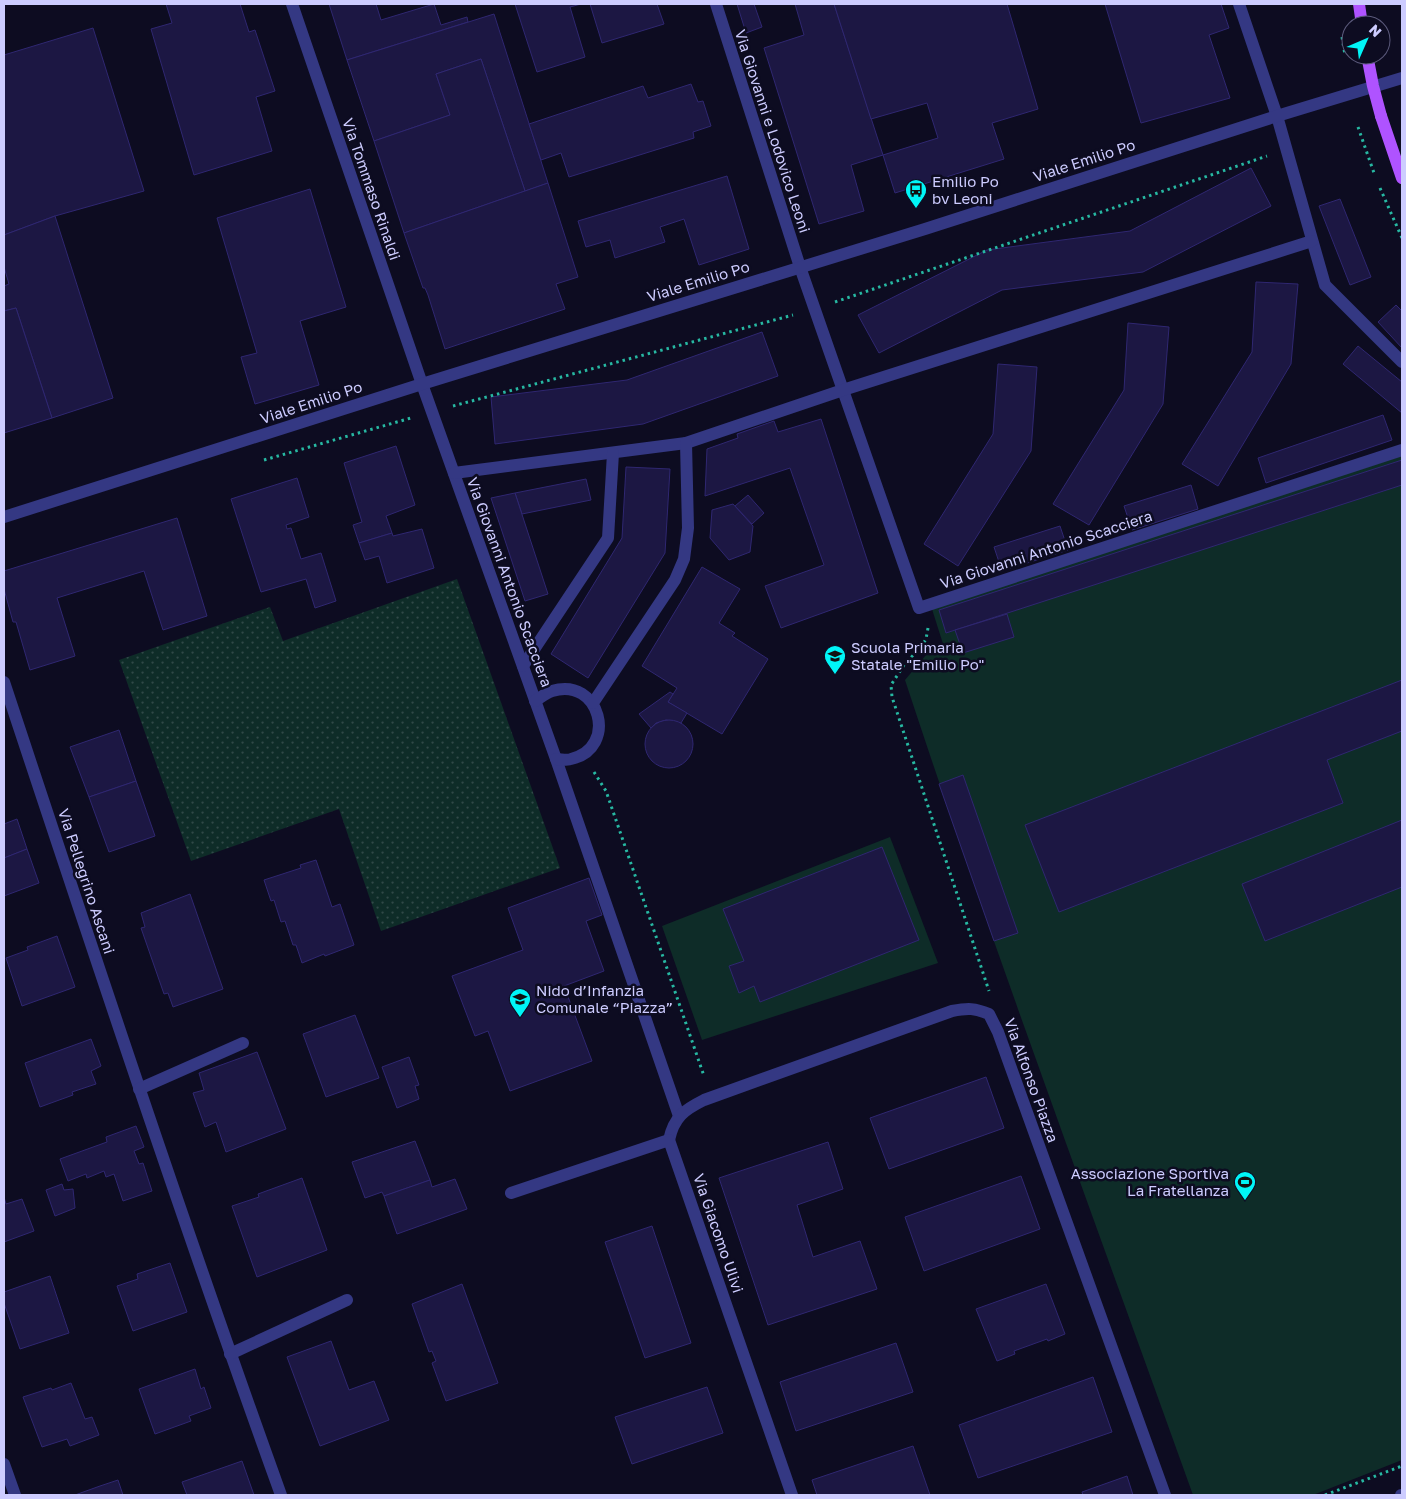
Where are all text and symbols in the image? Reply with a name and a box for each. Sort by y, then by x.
north arrow [1341,15,1391,65]
text: N [1366,21,1385,40]
street label: Via Giovanni e Lodovico Leoni [732,27,814,235]
street label: Via Tommaso Rinaldi [339,116,405,262]
street label: Viale Emilio Po [1031,135,1137,185]
place label: Emilio Po bv Leoni [932,172,999,207]
bus stop icon: Emilio Po bv Leoni [904,178,928,209]
street label: Viale Emilio Po [645,257,751,305]
street label: Viale Emilio Po [258,377,364,427]
street label: Via Giovanni Antonio Scacciera [464,475,556,689]
street label: Via Giovanni Antonio Scacciera [938,506,1154,592]
place label: Scuola Primaria Statale "Emilio Po" [851,638,984,673]
school or university icon: Scuola Primaria Statale "Emilio Po" [823,644,847,675]
street label: Via Pellegrino Ascani [55,806,119,956]
place label: Nido d’Infanzia Comunale “Piazza” [536,981,673,1016]
school or university icon: Nido d’Infanzia Comunale “Piazza” [508,987,532,1018]
street label: Via Alfonso Piazza [1001,1015,1063,1145]
place label: Associazione Sportiva La Fratellanza [1071,1164,1229,1199]
sports icon: Associazione Sportiva La Fratellanza [1233,1170,1257,1201]
street label: Via Giacomo Ulivi [690,1171,748,1295]

